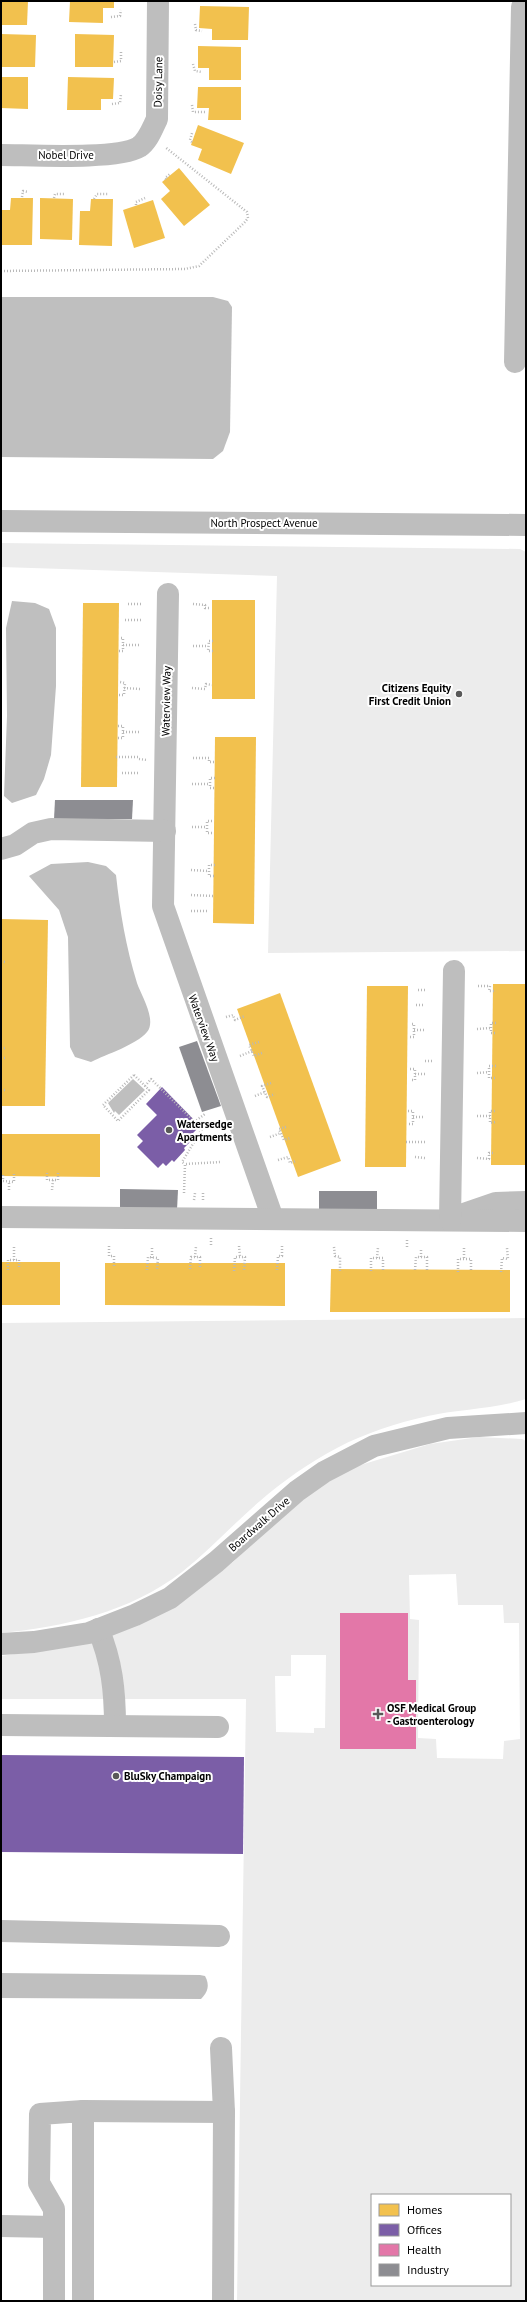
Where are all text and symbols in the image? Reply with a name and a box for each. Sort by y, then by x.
street label: Doisy Lane [151,56,165,108]
street label: Nobel Drive [38,148,94,162]
street label: North Prospect Avenue [210,516,318,530]
street label: Waterview Way [158,665,174,736]
place label: Citizens Equity First Credit Union [369,681,452,708]
marker: Citizens Equity First Credit Union [454,689,464,699]
street label: Waterview Way [185,992,223,1064]
place label: Watersedge Apartments [177,1117,233,1144]
marker: Watersedge Apartments [164,1125,174,1135]
street label: Boardwalk Drive [225,1493,293,1554]
place label: OSF Medical Group - Gastroenterology [387,1701,476,1728]
marker: OSF Medical Group - Gastroenterology [372,1708,384,1720]
place label: BluSky Champaign [124,1769,211,1783]
marker: BluSky Champaign [111,1771,121,1781]
legend [371,2194,511,2286]
text: Homes [407,2202,442,2217]
text: Offices [407,2222,442,2237]
text: Health [407,2242,441,2257]
text: Industry [407,2262,449,2277]

